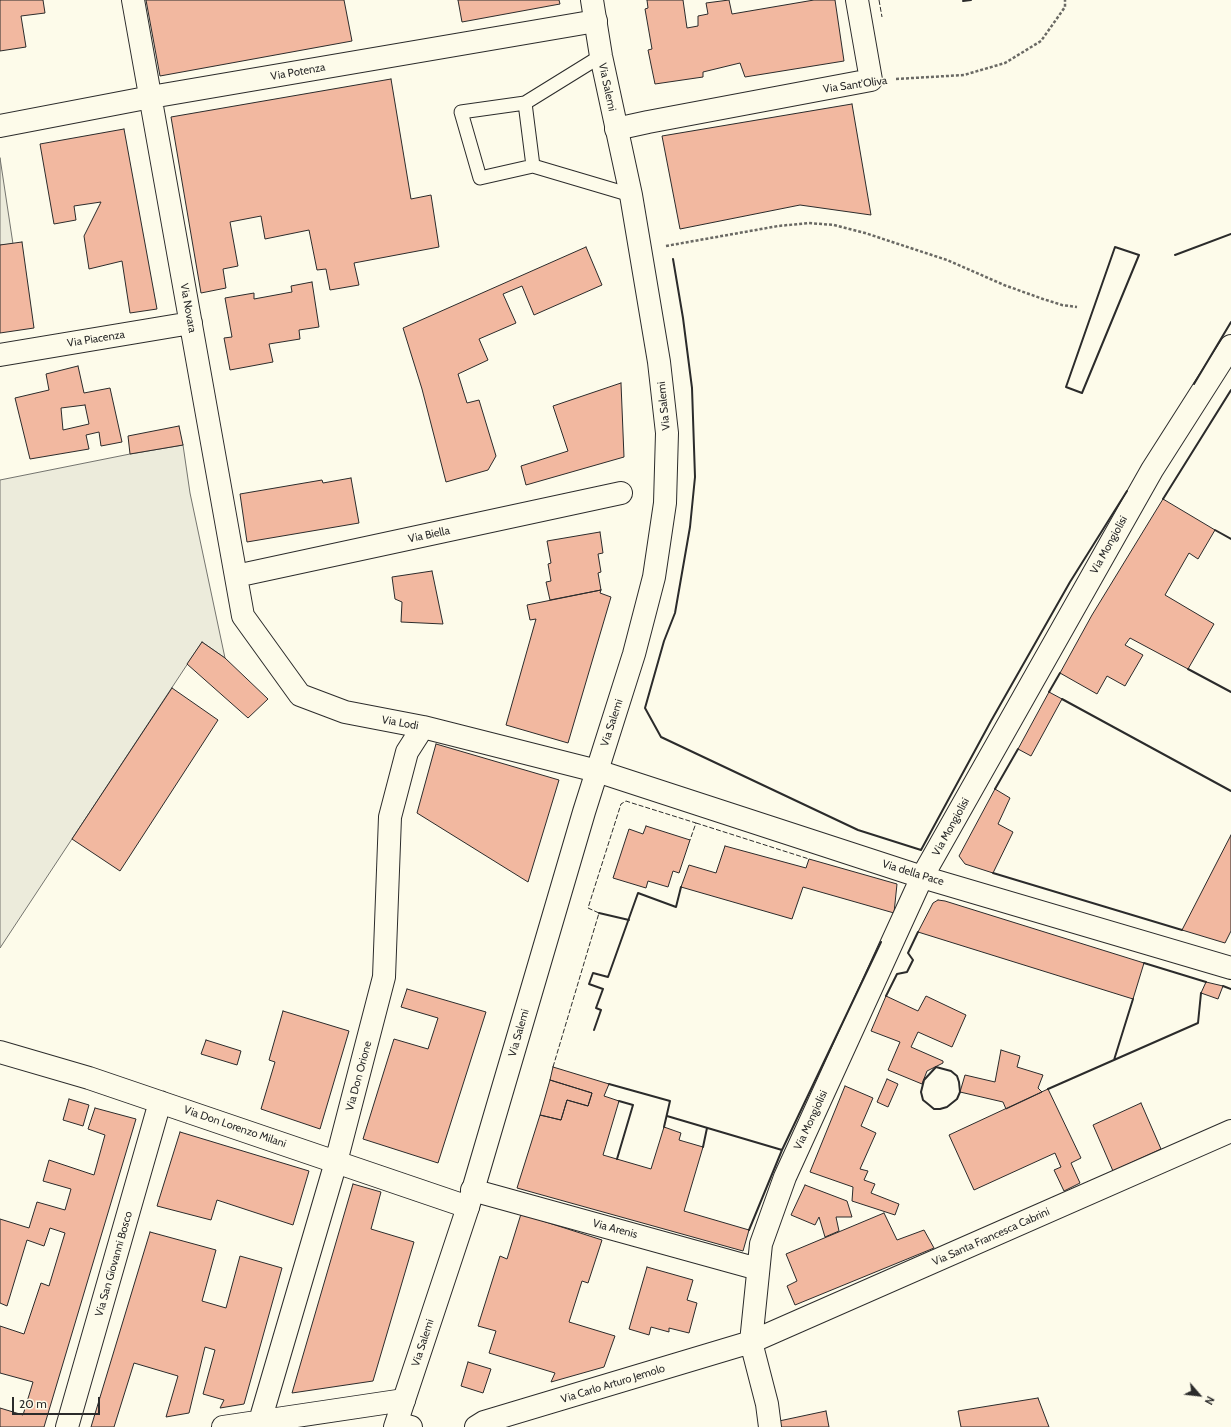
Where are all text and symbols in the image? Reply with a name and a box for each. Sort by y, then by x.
street label: Via Potenza [270,61,326,83]
street label: Via Salemi [595,62,619,112]
street label: Via Sant'Oliva [822,74,888,96]
street label: Via Novara [177,282,199,334]
street label: Via Piacenza [66,328,126,350]
street label: Via Salemi [655,381,673,431]
street label: Via Mongiolisi [1088,514,1130,576]
street label: Via Biella [407,524,451,546]
street label: Via Salemi [598,698,626,748]
street label: Via Lodi [381,713,419,733]
street label: Via Mongiolisi [930,796,972,858]
street label: Via della Pace [881,857,945,889]
street label: Via Salemi [506,1008,532,1058]
street label: Via Don Orione [343,1040,375,1112]
street label: Via Mongiolisi [791,1088,831,1152]
street label: Via Don Lorenzo Milani [182,1103,288,1151]
street label: Via Santa Francesca Cabrini [930,1205,1052,1269]
street label: Via San Giovanni Bosco [93,1210,135,1318]
street label: Via Arenis [591,1217,639,1241]
street label: Via Salemi [409,1318,437,1368]
street label: Via Carlo Arturo Jemolo [559,1362,667,1406]
north arrow [1179,1375,1219,1415]
scale bar [14,1389,102,1415]
text: N [1202,1394,1218,1407]
text: 20 m [19,1396,47,1411]

